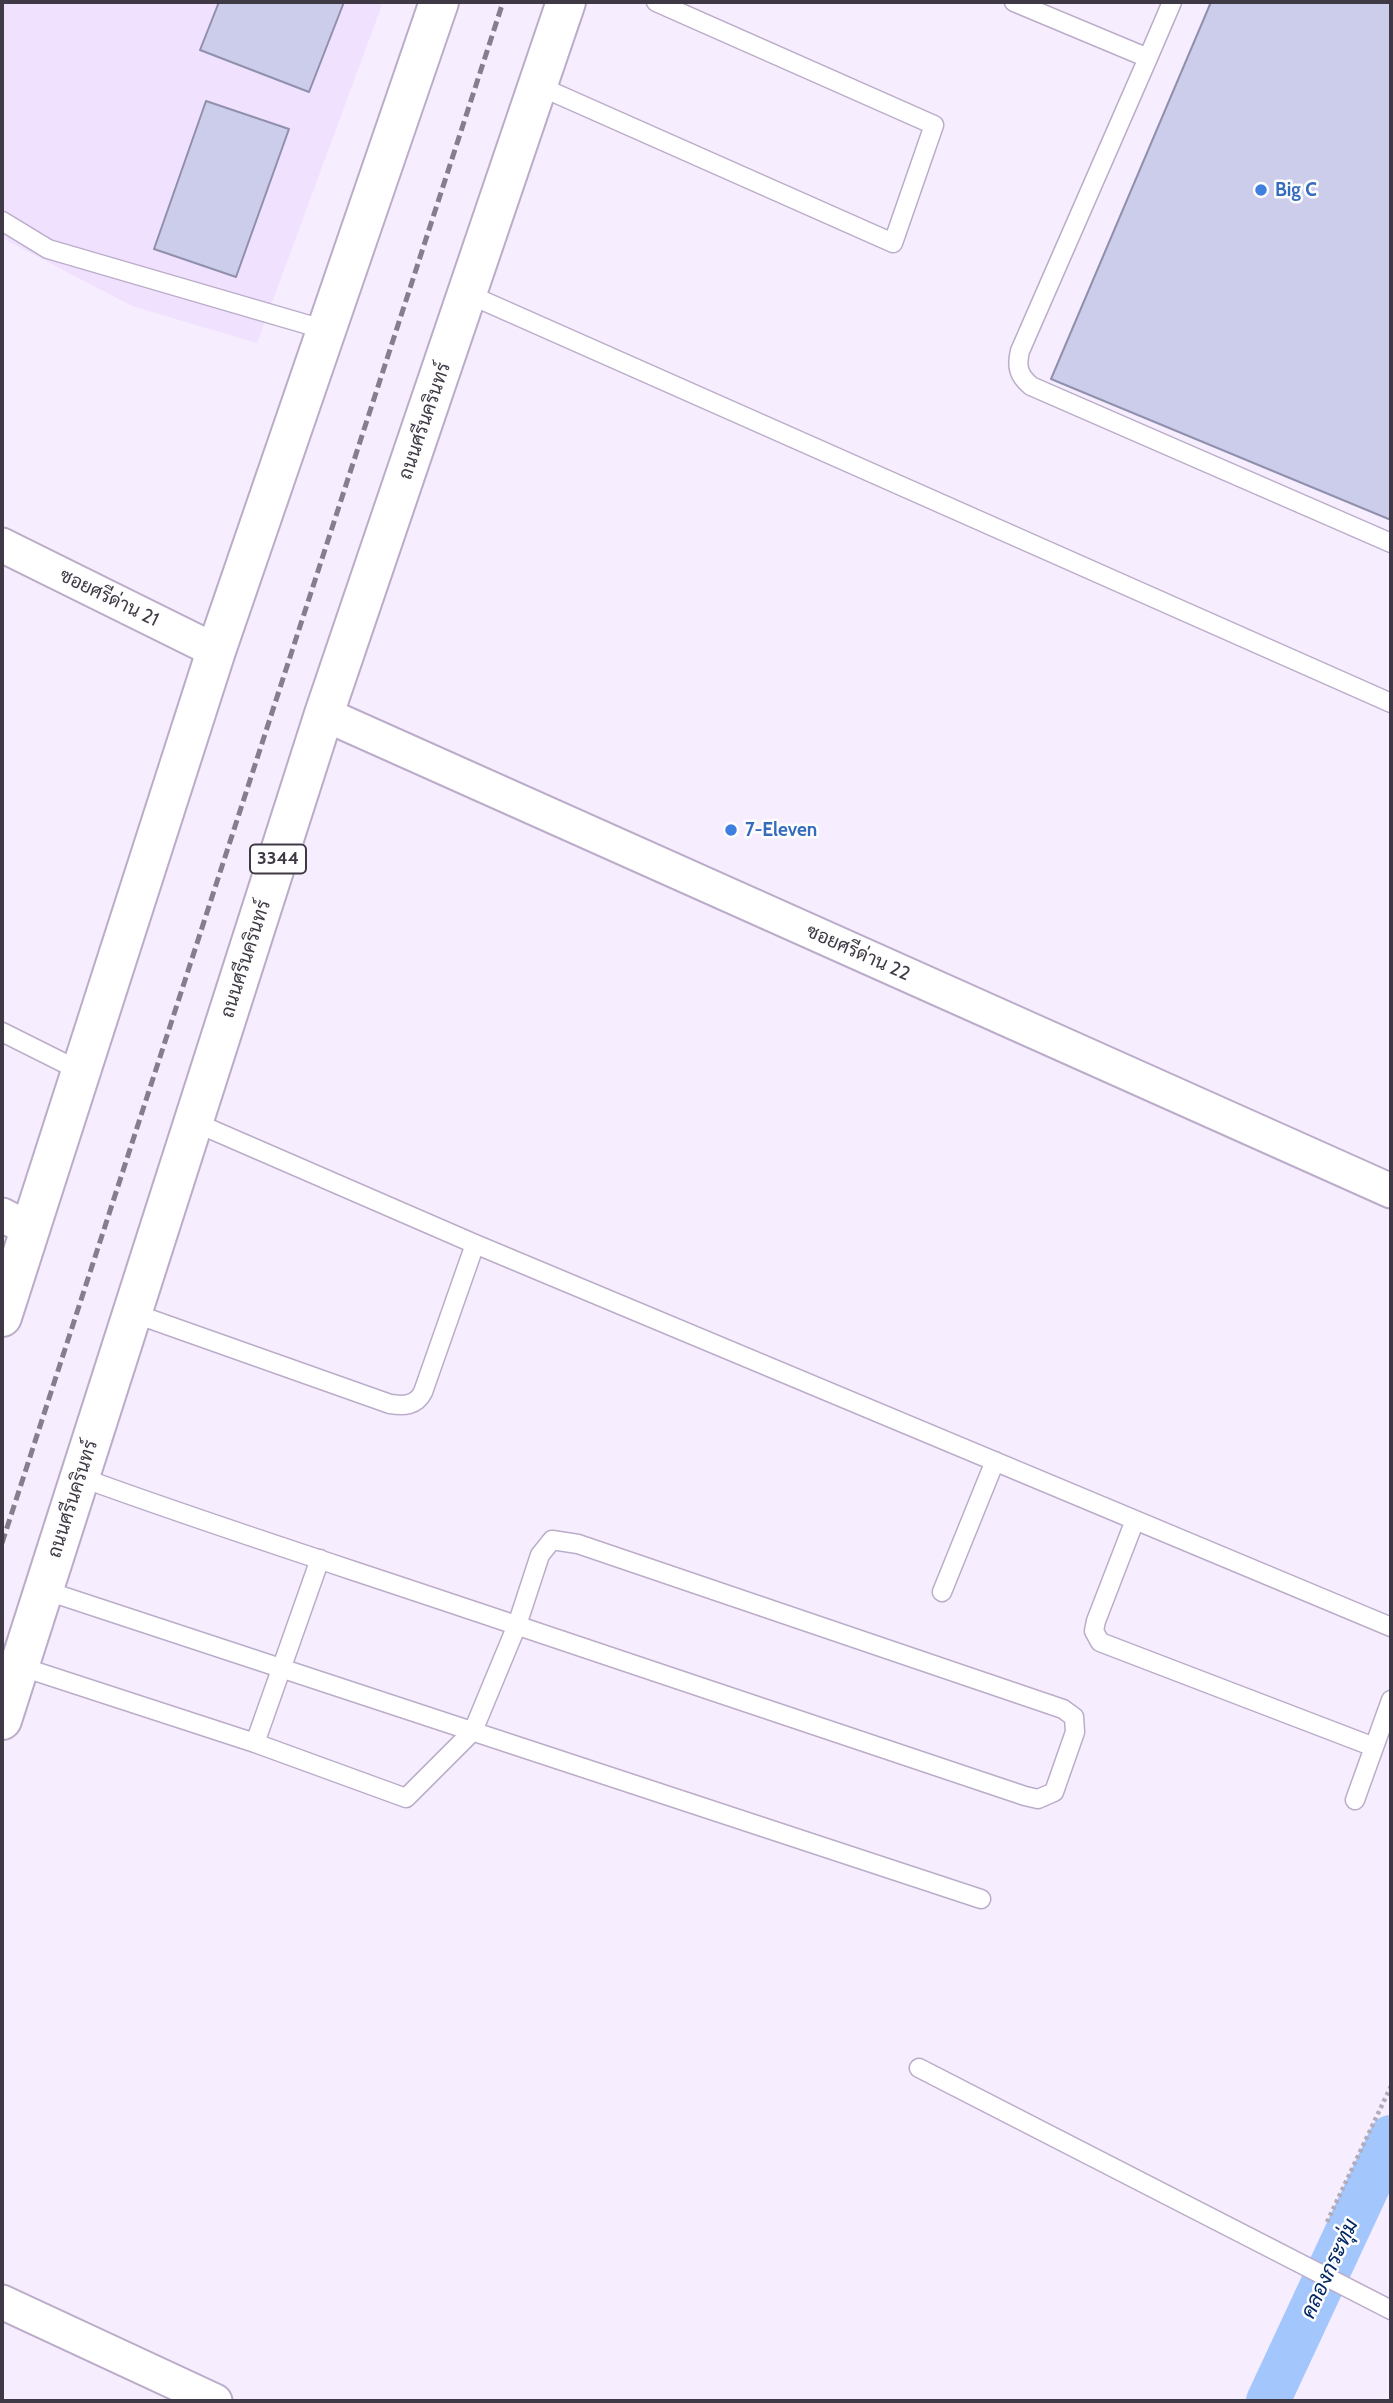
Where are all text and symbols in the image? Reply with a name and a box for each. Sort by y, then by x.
place label: Big C [1275,179,1317,201]
marker: Big C [1253,182,1269,198]
street label: ถนนศรีนครินทร์ [394,359,456,483]
street label: ซอยศรีด่าน 21 [56,564,162,632]
place label: 7-Eleven [745,819,817,841]
marker: 7-Eleven [723,822,739,838]
road number: 3344 [250,844,306,874]
street label: ถนนศรีนครินทร์ [216,897,276,1021]
street label: ซอยศรีด่าน 22 [803,920,913,986]
street label: ถนนศรีนครินทร์ [43,1437,103,1561]
water label: คลองกระทุ่ม [1296,2215,1364,2323]

